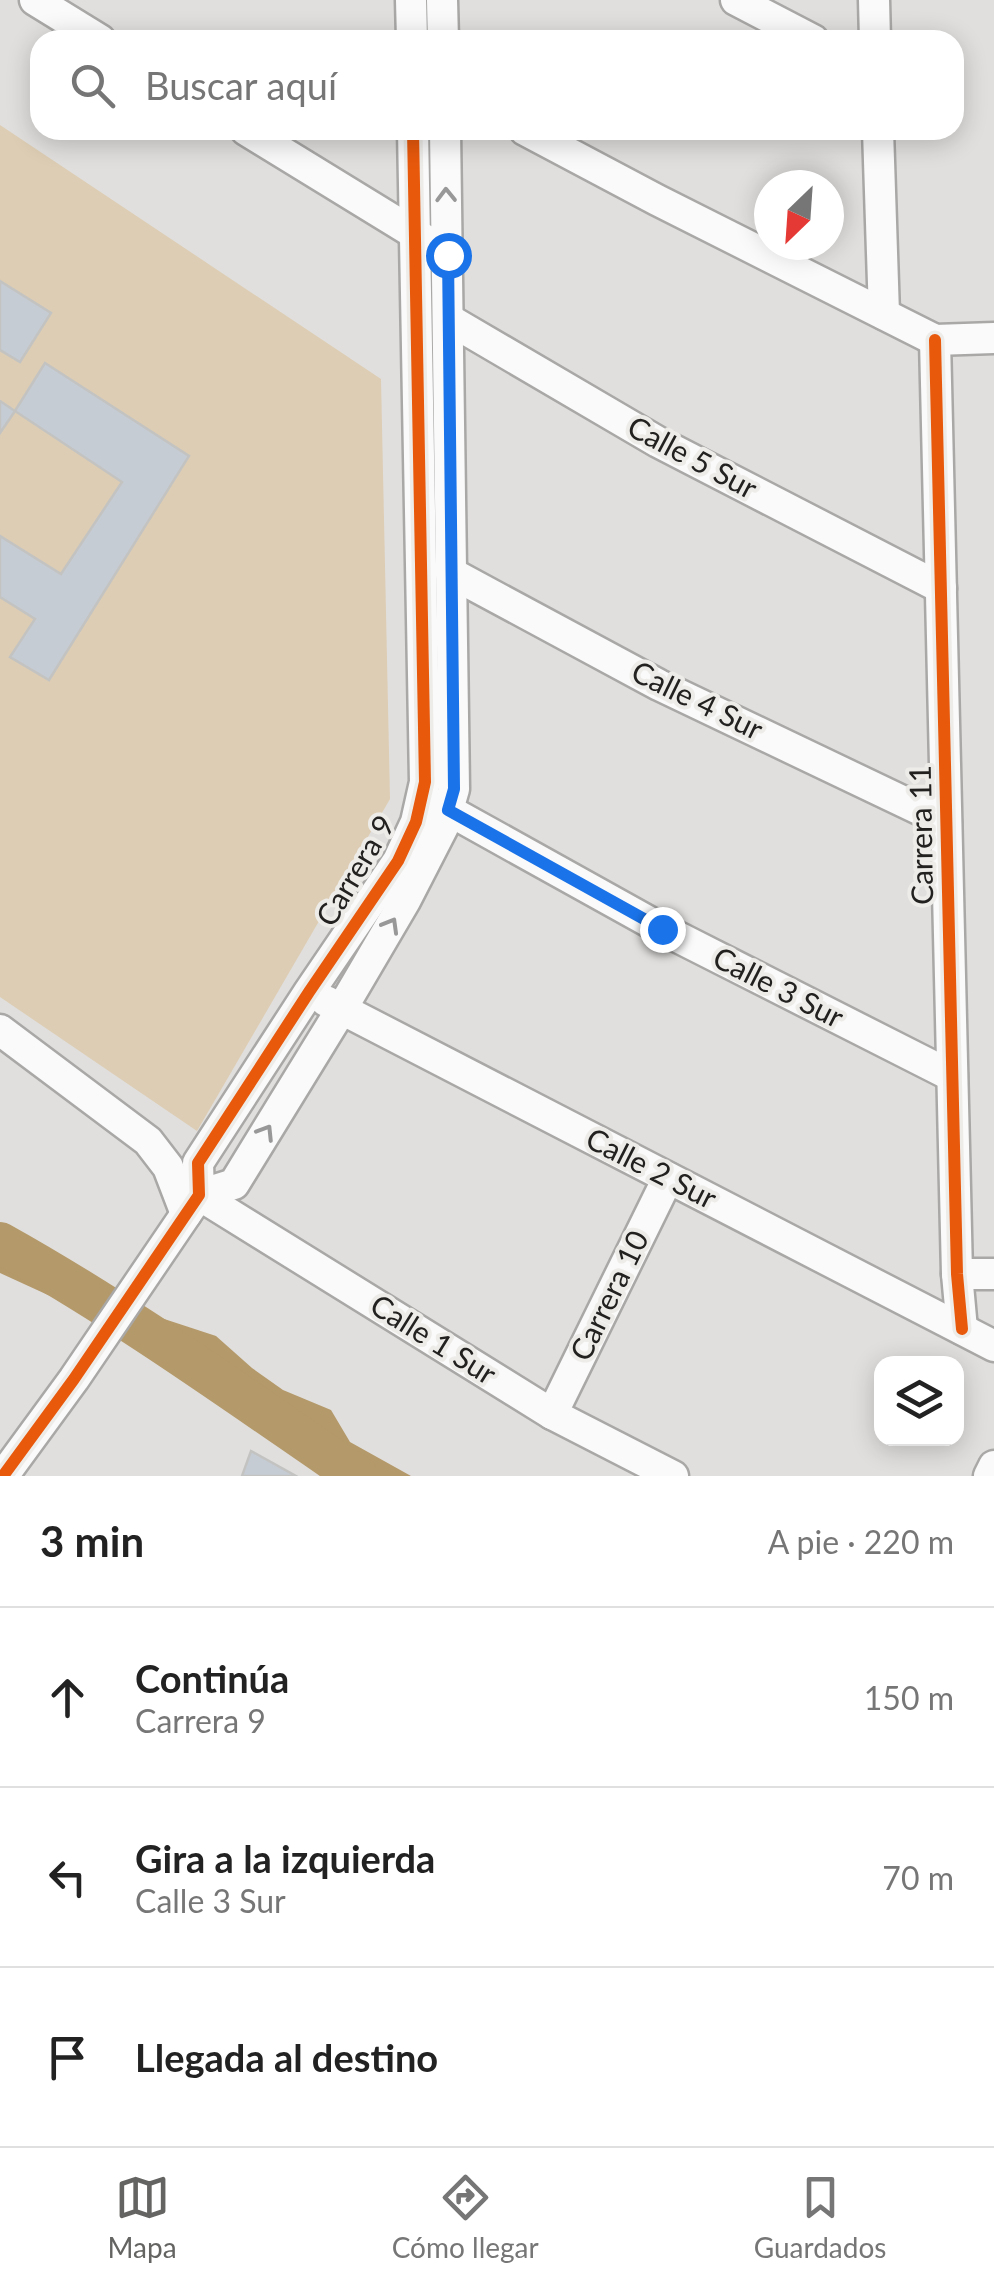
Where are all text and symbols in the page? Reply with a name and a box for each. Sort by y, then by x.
search box [30,30,964,140]
icon: search [65,58,120,113]
text: Buscar aquí [145,62,337,108]
north arrow [754,170,844,260]
one-way arrow [436,187,457,203]
route start [426,233,472,279]
street label: Calle 5 Sur [622,407,764,505]
street label: Calle 4 Sur [626,652,769,746]
street label: Carrera 11 [901,765,939,905]
street label: Carrera 9 [307,808,401,932]
route end [640,907,686,953]
one-way arrow [378,918,398,936]
street label: Calle 3 Sur [708,938,850,1034]
street label: Calle 2 Sur [581,1119,723,1215]
one-way arrow [253,1125,272,1143]
street label: Carrera 10 [561,1224,655,1366]
street label: Calle 1 Sur [365,1286,504,1391]
map controls [874,1356,964,1446]
button: layers [874,1356,964,1446]
text: 3 min [40,1516,144,1566]
text: A pie · 220 m [768,1522,954,1561]
text: Continúa [135,1655,289,1701]
icon: ahead [40,1670,95,1725]
text: 150 m [864,1678,954,1717]
text: Carrera 9 [135,1701,266,1740]
text: Gira a la izquierda [135,1835,435,1881]
icon: left [40,1850,95,1905]
text: 70 m [882,1858,954,1897]
text: Calle 3 Sur [135,1881,286,1920]
icon: arrive [40,2030,95,2085]
text: Llegada al destino [135,2034,438,2080]
tab: Mapa [108,2170,177,2264]
tab: Cómo llegar [392,2170,539,2264]
tab: Guardados [754,2170,886,2264]

